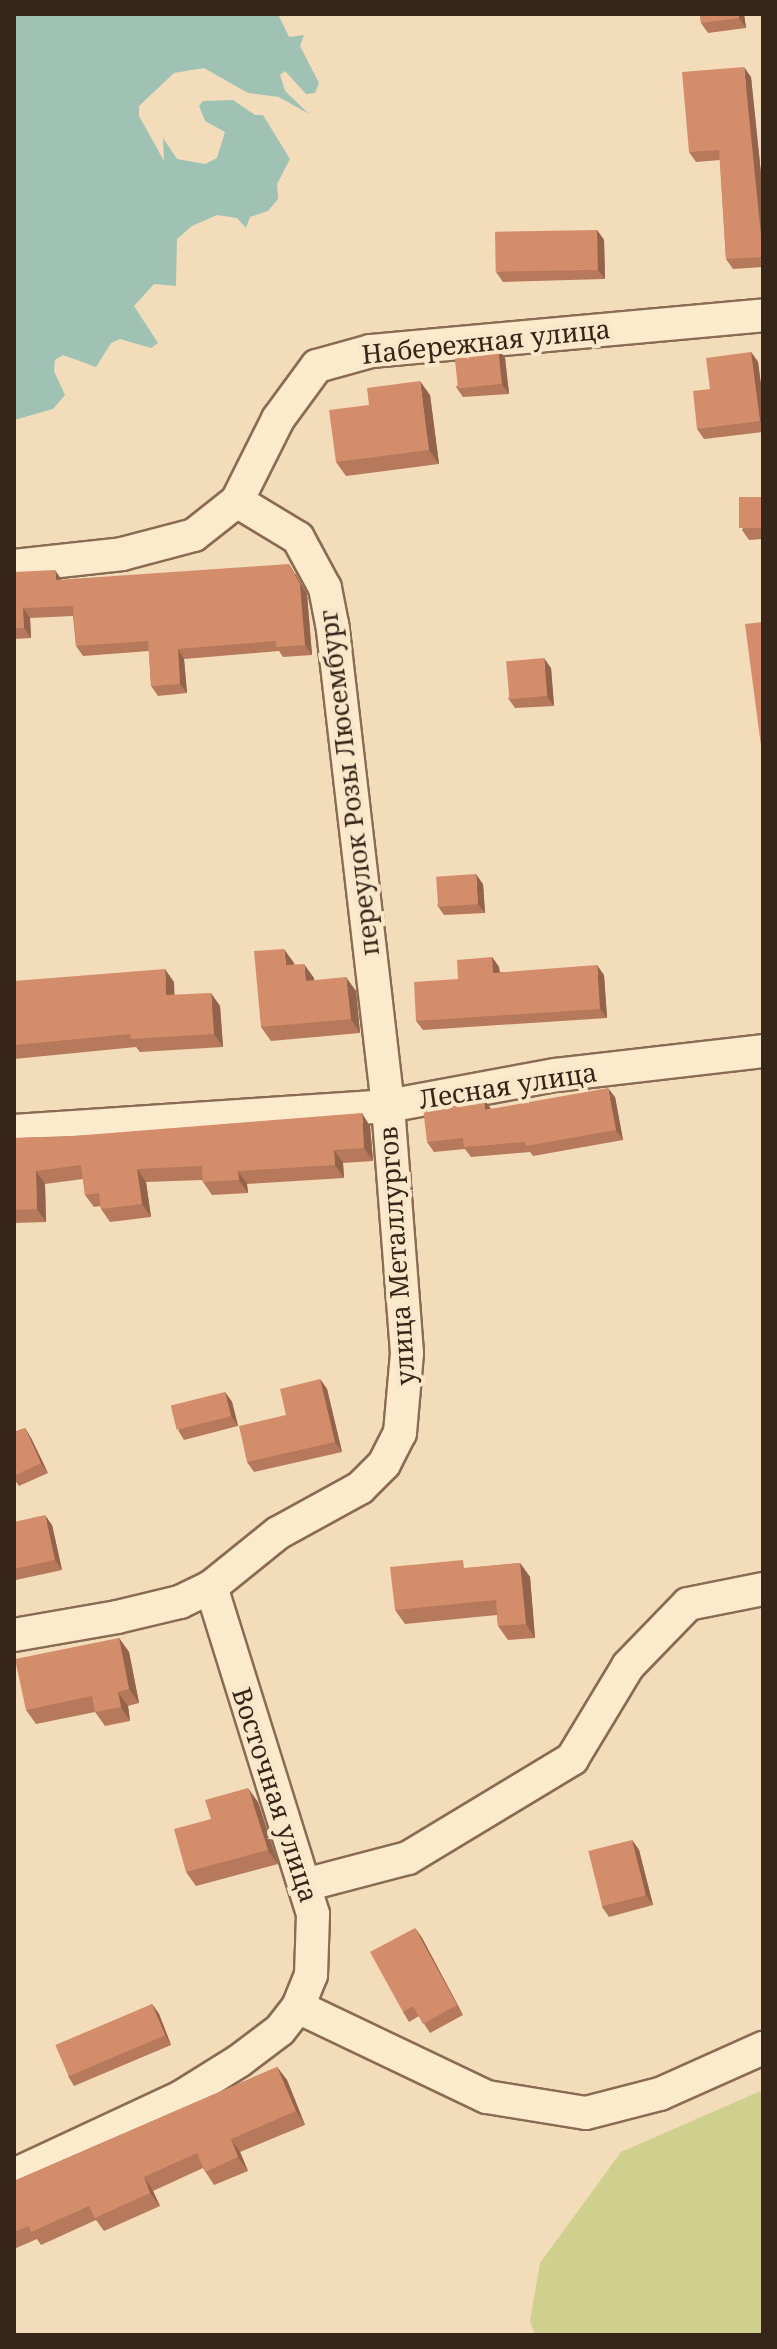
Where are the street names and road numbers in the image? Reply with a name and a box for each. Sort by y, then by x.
street label: Набережная улица [360,313,612,371]
street label: переулок Розы Люсембург [312,608,386,958]
street label: Лесная улица [417,1057,599,1115]
street label: улица Металлургов [372,1126,422,1386]
street label: Восточная улица [226,1684,324,1906]

